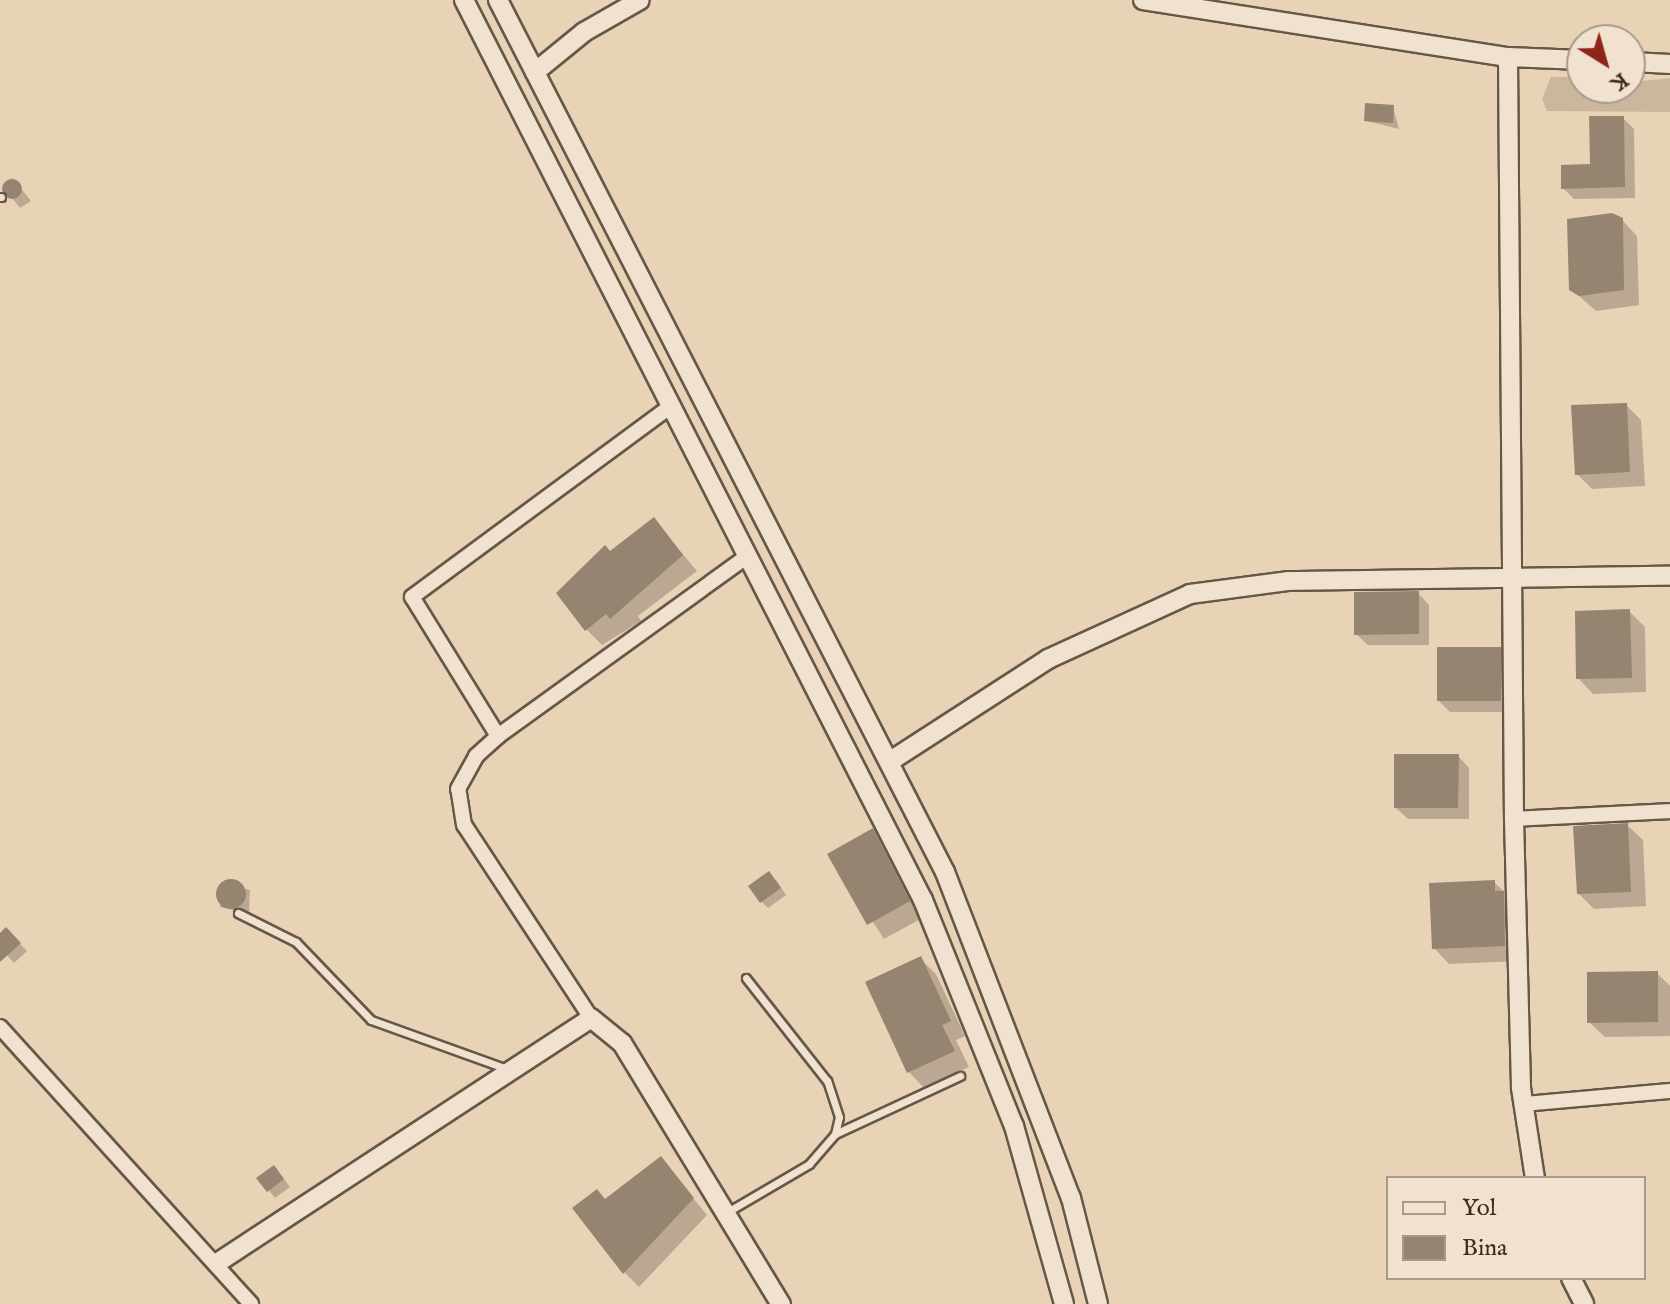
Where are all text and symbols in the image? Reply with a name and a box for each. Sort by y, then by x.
north arrow [1566,24,1646,104]
text: K [1604,66,1634,98]
legend [1386,1176,1646,1280]
text: Yol [1462,1193,1496,1224]
text: Bina [1462,1233,1507,1264]

